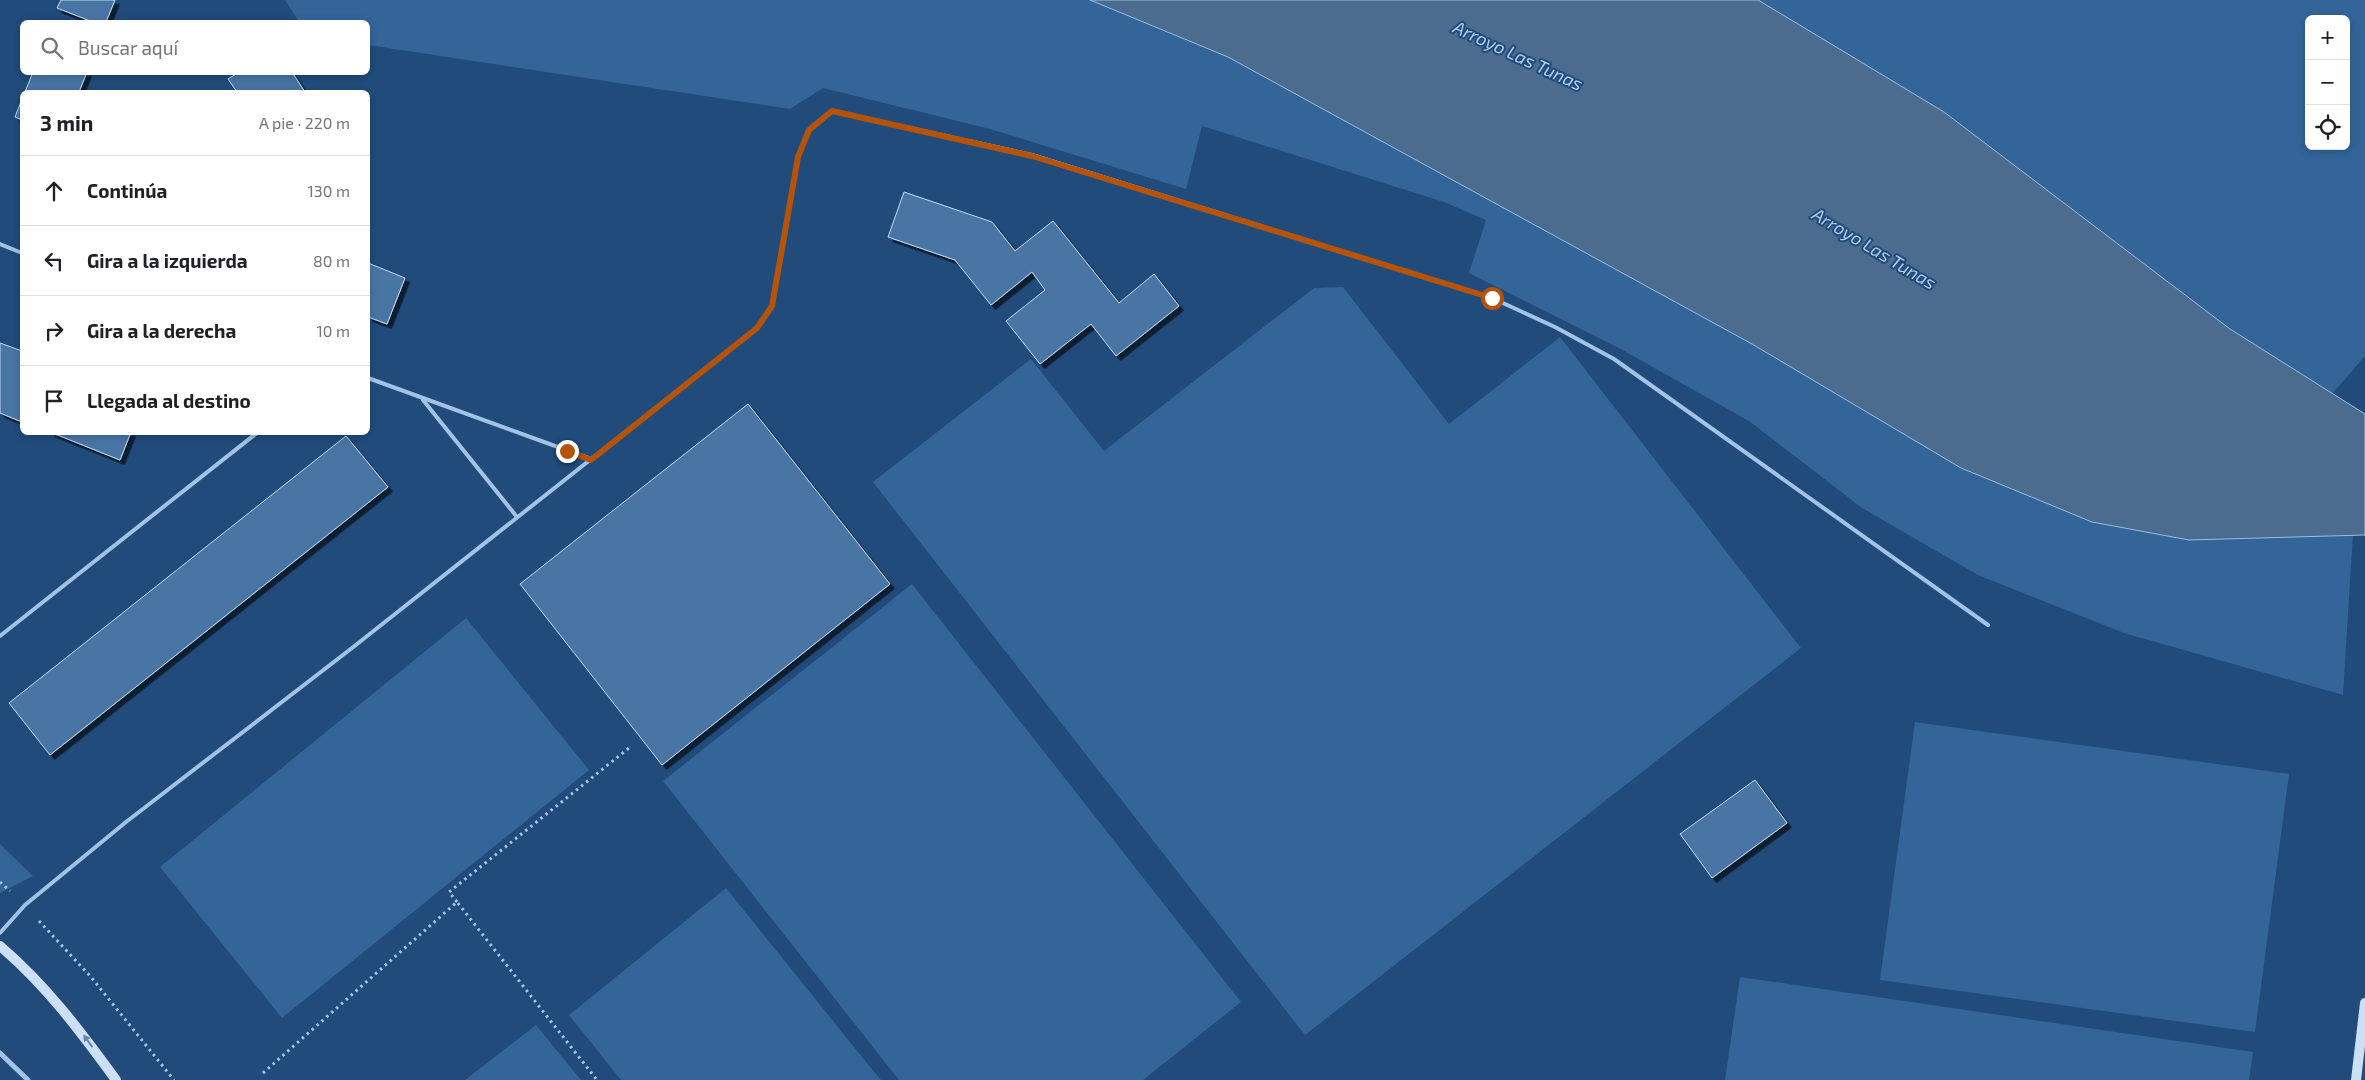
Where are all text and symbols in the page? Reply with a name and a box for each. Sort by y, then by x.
water label: Arroyo Las Tunas [1449,15,1587,95]
map controls [2305,15,2350,150]
button: + [2305,15,2350,60]
search box [20,20,370,75]
icon: search [38,34,66,62]
text: Buscar aquí [78,36,178,59]
button: − [2305,60,2350,105]
button: locate [2305,105,2350,150]
text: 3 min [40,110,93,135]
text: A pie · 220 m [259,113,350,132]
icon: ahead [40,177,68,205]
text: Continúa [87,179,167,202]
text: 130 m [308,181,350,200]
water label: Arroyo Las Tunas [1808,202,1940,294]
icon: left [40,247,68,275]
text: Gira a la izquierda [87,249,248,272]
text: 80 m [313,251,350,270]
route start [1481,287,1504,310]
icon: right [40,317,68,345]
text: Gira a la derecha [87,319,236,342]
text: 10 m [316,321,350,340]
icon: arrive [40,387,68,415]
text: Llegada al destino [87,389,251,412]
route end [556,440,579,463]
one-way arrow [83,1034,93,1047]

